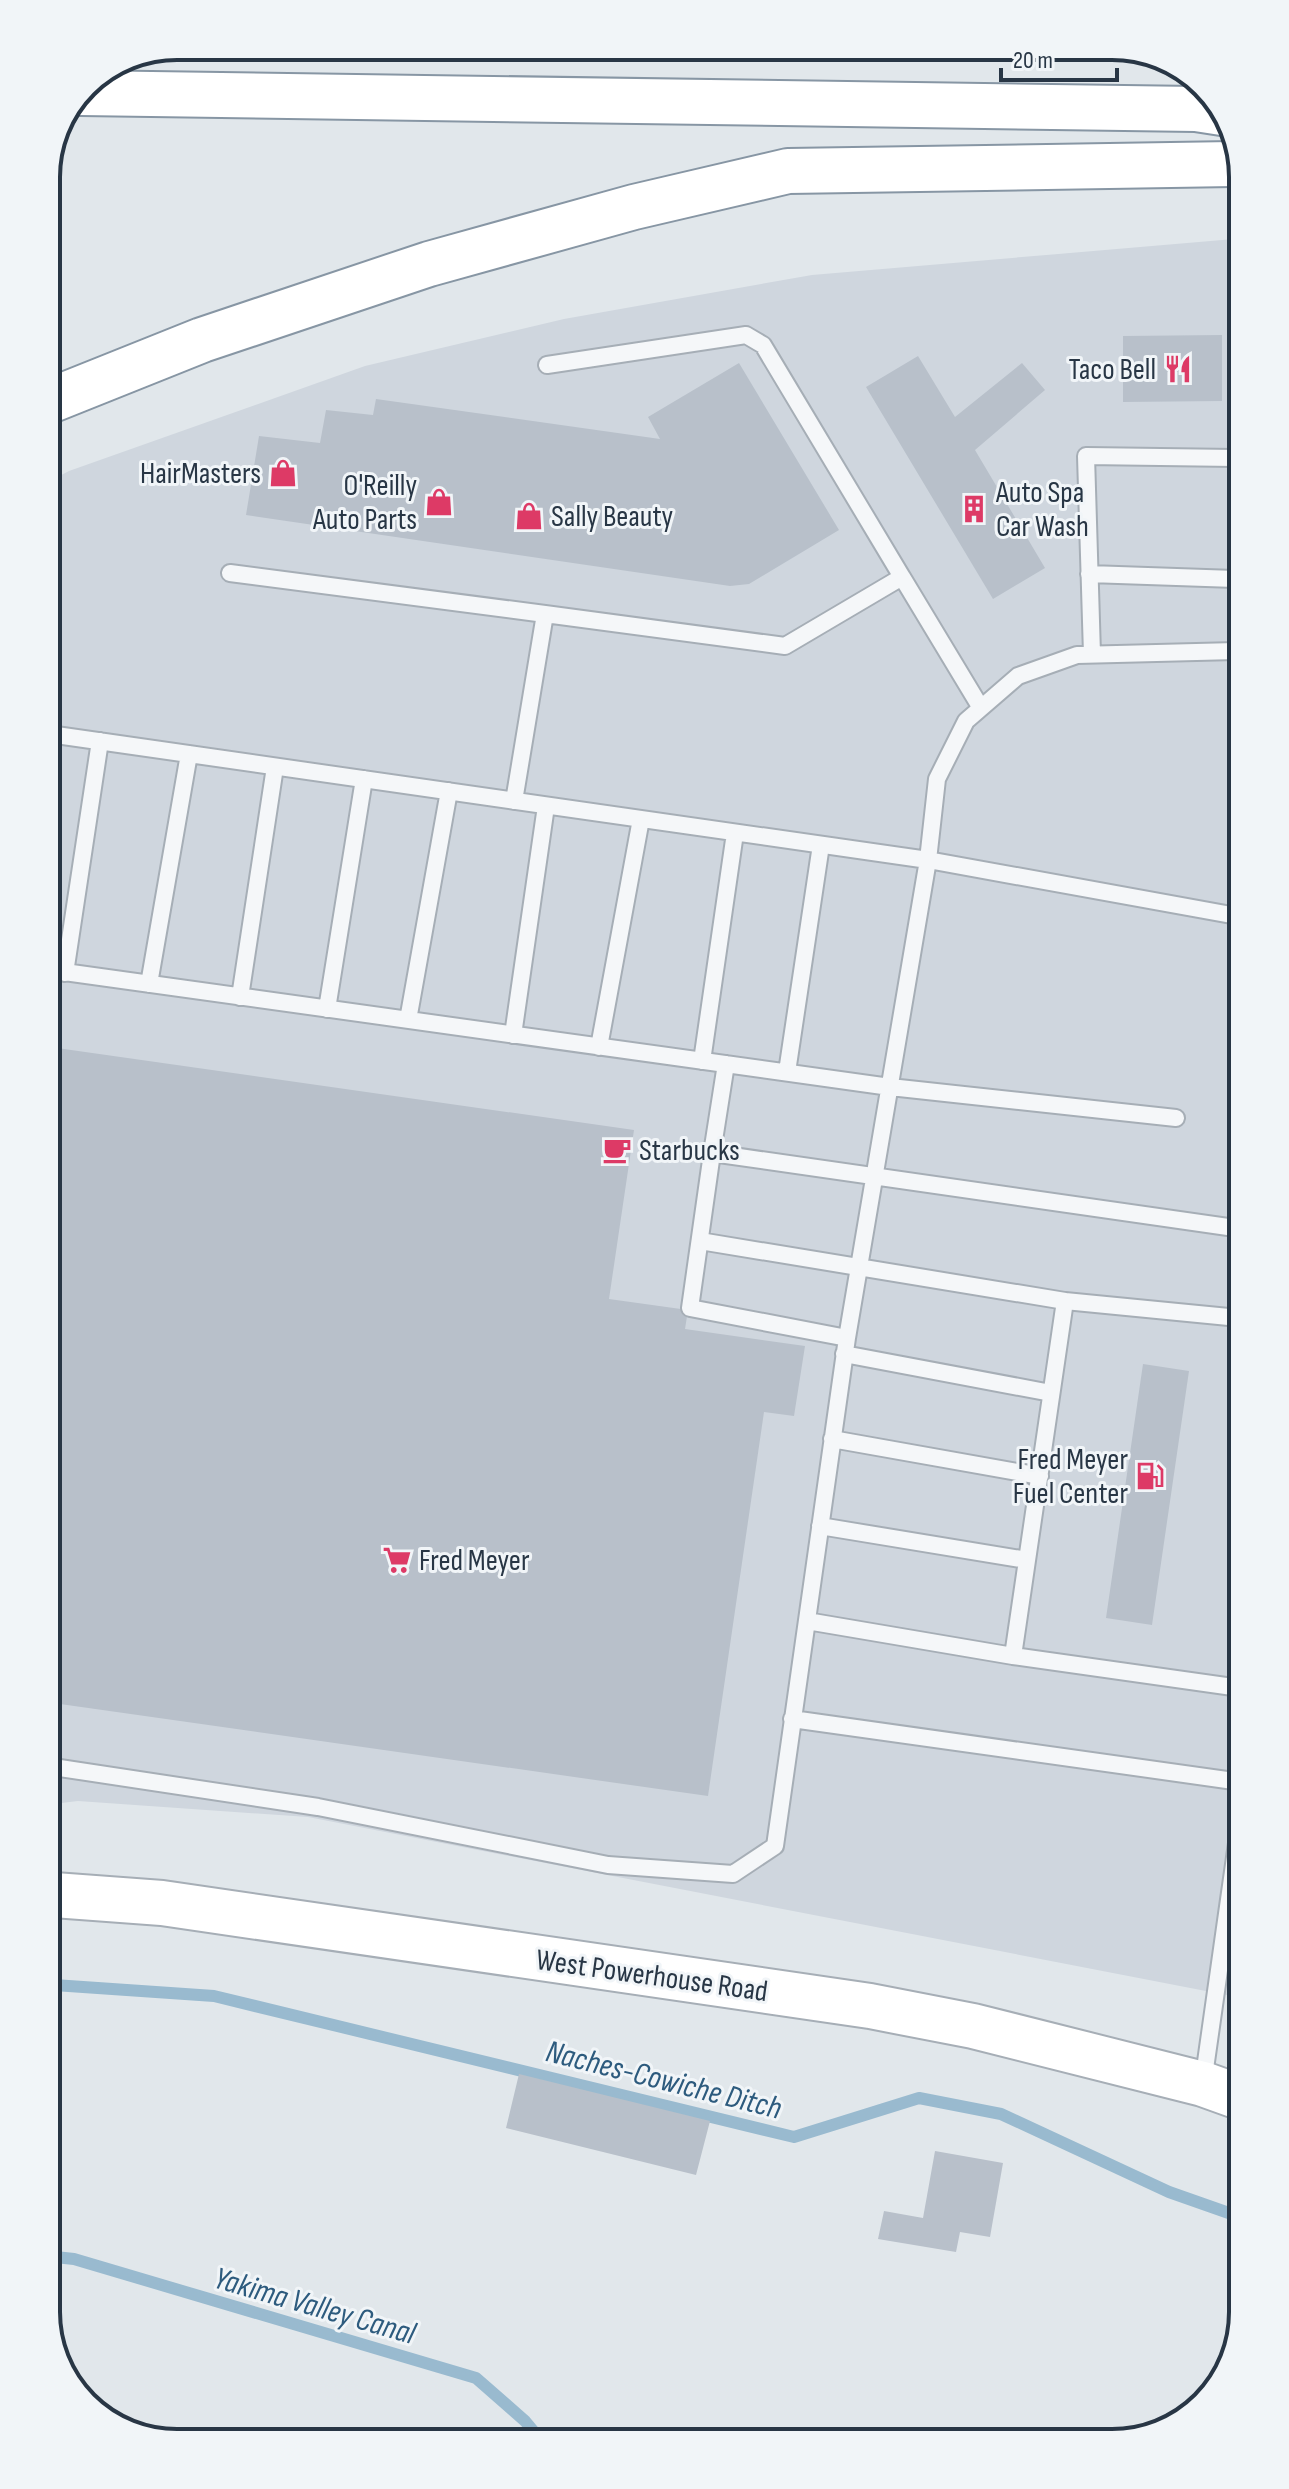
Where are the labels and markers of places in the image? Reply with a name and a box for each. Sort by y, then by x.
place label: Taco Bell [1069,352,1156,388]
restaurant icon: Taco Bell [1163,354,1193,384]
place label: HairMasters [140,456,261,492]
shop icon: HairMasters [268,458,298,488]
place label: O'Reilly Auto Parts [312,468,417,538]
place label: Auto Spa Car Wash [995,475,1089,545]
shop icon: O'Reilly Auto Parts [424,487,454,517]
building icon: Auto Spa Car Wash [959,494,989,524]
place label: Sally Beauty [551,499,674,535]
shop icon: Sally Beauty [514,501,544,531]
place label: Starbucks [639,1133,740,1169]
cafe icon: Starbucks [602,1135,632,1165]
place label: Fred Meyer Fuel Center [1013,1442,1128,1512]
fuel station icon: Fred Meyer Fuel Center [1135,1461,1165,1491]
place label: Fred Meyer [419,1543,530,1579]
supermarket icon: Fred Meyer [382,1545,412,1575]

